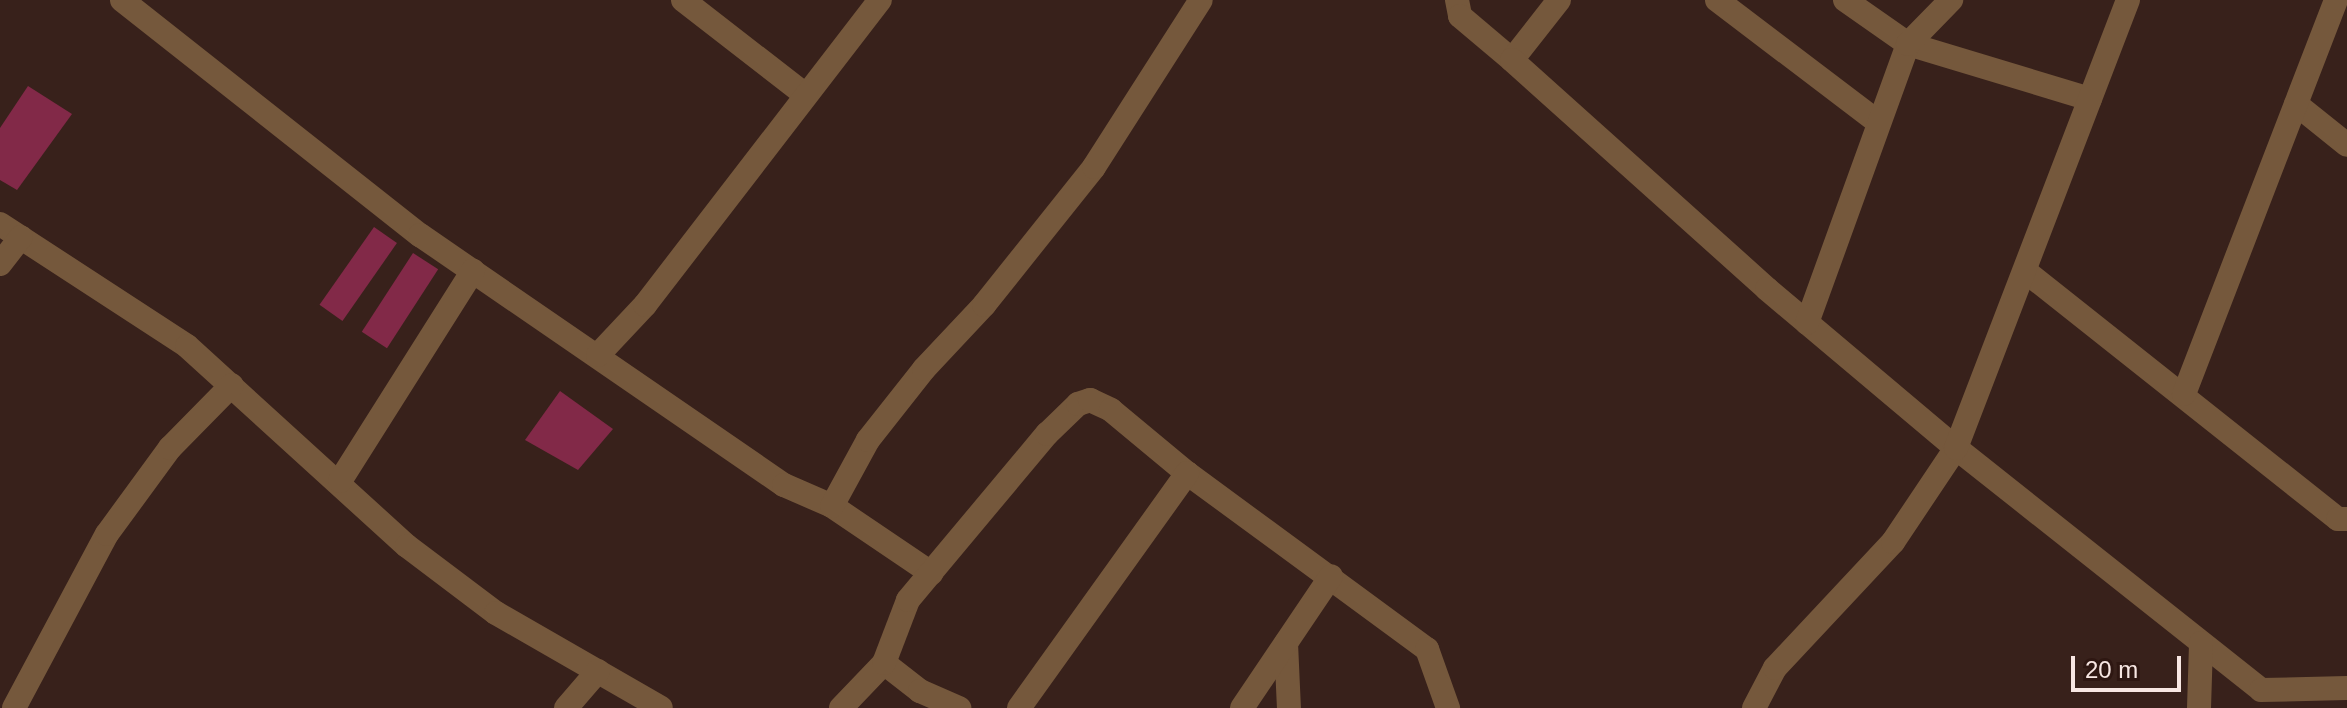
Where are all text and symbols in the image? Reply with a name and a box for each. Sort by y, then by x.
scale bar [2075,640,2185,690]
text: 20 m [2085,656,2138,683]

